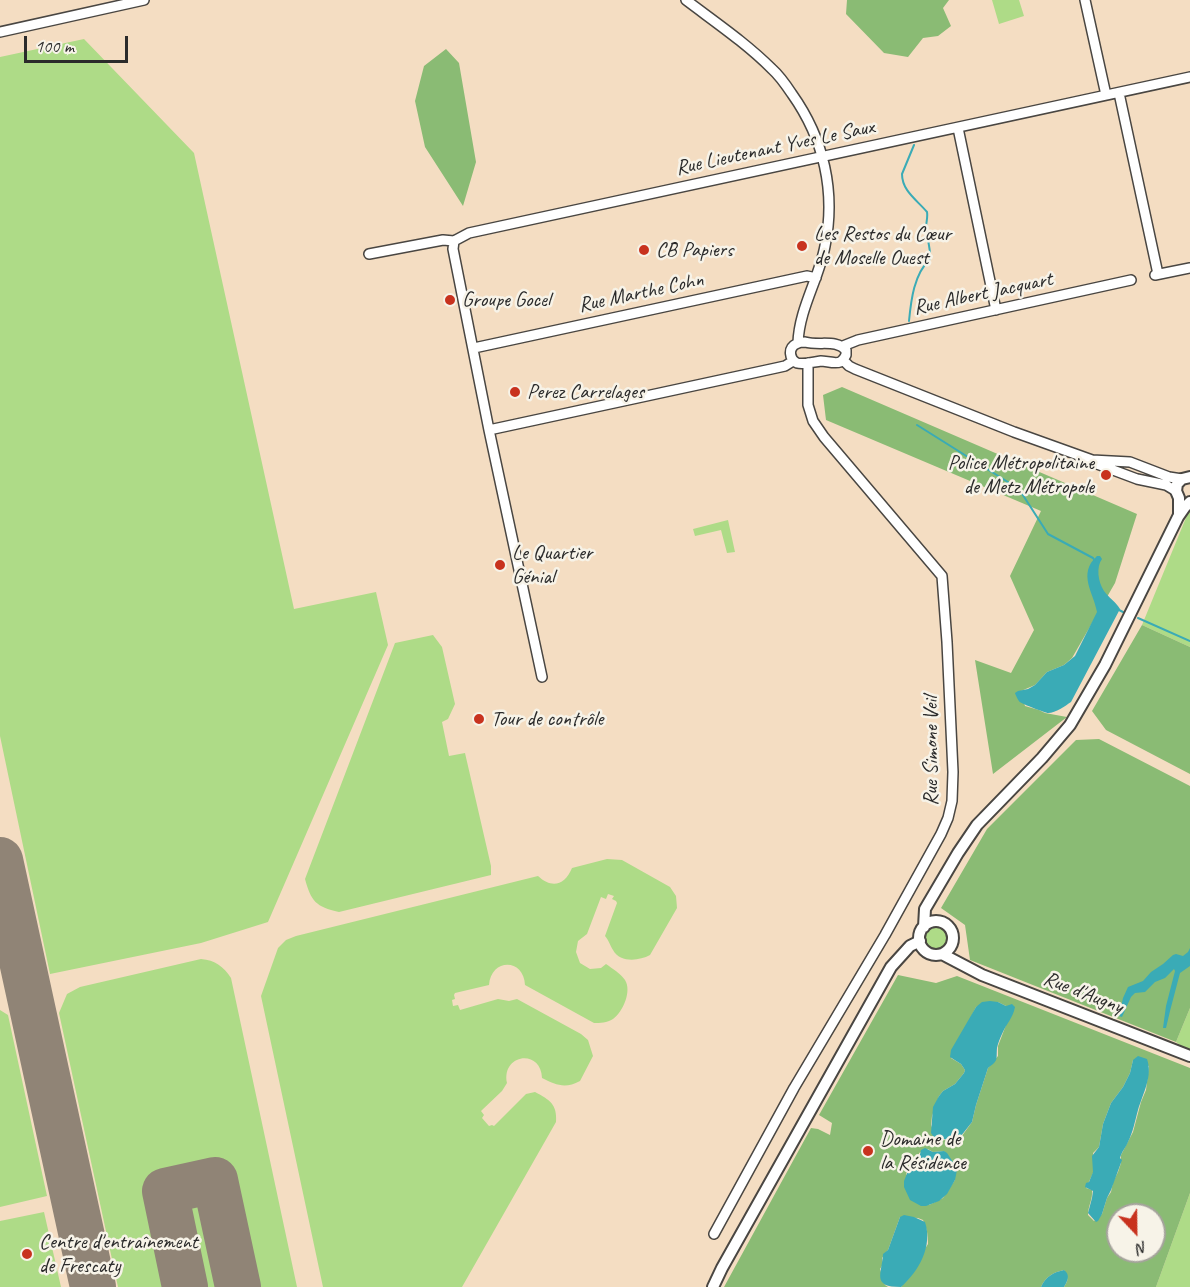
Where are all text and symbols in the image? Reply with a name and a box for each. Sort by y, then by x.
scale bar [27,24,130,62]
text: 100 m [35,35,74,57]
street label: Rue Lieutenant Yves Le Saux [673,115,877,181]
place label: Les Restos du Cœur de Moselle Ouest [814,221,951,271]
place label: CB Papiers [656,237,733,263]
marker: Les Restos du Cœur de Moselle Ouest [795,239,809,253]
marker: CB Papiers [637,243,651,257]
street label: Rue Marthe Cohn [576,267,706,319]
street label: Rue Albert Jacquart [911,267,1055,321]
place label: Groupe Gocel [462,287,550,313]
marker: Groupe Gocel [443,293,457,307]
place label: Perez Carrelages [527,379,644,405]
marker: Perez Carrelages [508,385,522,399]
place label: Police Métropolitaine de Metz Métropole [948,450,1094,500]
marker: Police Métropolitaine de Metz Métropole [1099,468,1113,482]
place label: Le Quartier Génial [512,540,592,590]
marker: Le Quartier Génial [493,558,507,572]
street label: Rue Simone Veil [918,696,944,806]
place label: Tour de contrôle [491,706,603,732]
marker: Tour de contrôle [472,712,486,726]
street label: Rue d'Augny [1040,966,1126,1020]
place label: Domaine de la Résidence [880,1126,966,1176]
marker: Domaine de la Résidence [861,1144,875,1158]
north arrow [1106,1203,1166,1263]
place label: Centre d'entraînement de Frescaty [39,1229,198,1279]
text: N [1134,1237,1150,1259]
marker: Centre d'entraînement de Frescaty [20,1247,34,1261]

